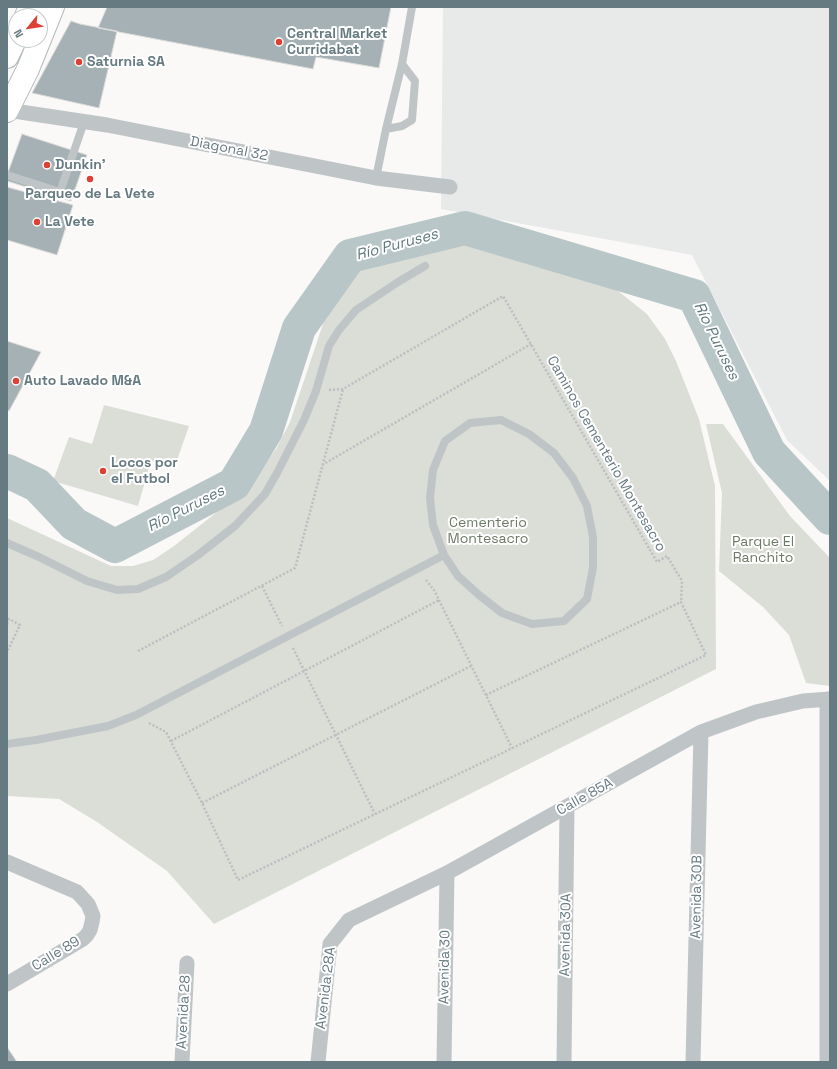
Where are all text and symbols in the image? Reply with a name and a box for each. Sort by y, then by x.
north arrow [8,8,48,48]
place label: Central Market Curridabat [287,26,387,58]
text: N [11,27,26,40]
marker: Central Market Curridabat [274,37,284,47]
place label: Saturnia SA [87,54,165,70]
marker: Saturnia SA [74,57,84,67]
street label: Diagonal 32 [189,133,269,165]
place label: Dunkin' [55,157,106,173]
marker: Dunkin' [42,160,52,170]
marker: Parqueo de La Vete [85,174,95,184]
place label: Parqueo de La Vete [25,186,155,202]
place label: La Vete [45,214,95,230]
marker: La Vete [32,217,42,227]
water label: Río Puruses [354,225,440,265]
water label: Río Puruses [690,299,742,383]
street label: Caminos Cementerio Montesacro [543,353,669,555]
place label: Auto Lavado M&A [24,373,141,389]
marker: Auto Lavado M&A [11,376,21,386]
place label: Locos por el Futbol [111,455,178,488]
marker: Locos por el Futbol [98,466,108,476]
water label: Río Puruses [144,482,228,536]
park label: Cementerio Montesacro [448,515,528,548]
park label: Parque El Ranchito [732,534,794,566]
street label: Calle 85A [554,775,616,819]
street label: Avenida 30B [688,855,706,939]
street label: Avenida 30A [557,893,575,977]
street label: Avenida 30 [436,930,454,1004]
street label: Calle 89 [29,933,83,975]
street label: Avenida 28A [313,946,339,1030]
street label: Avenida 28 [174,975,194,1049]

